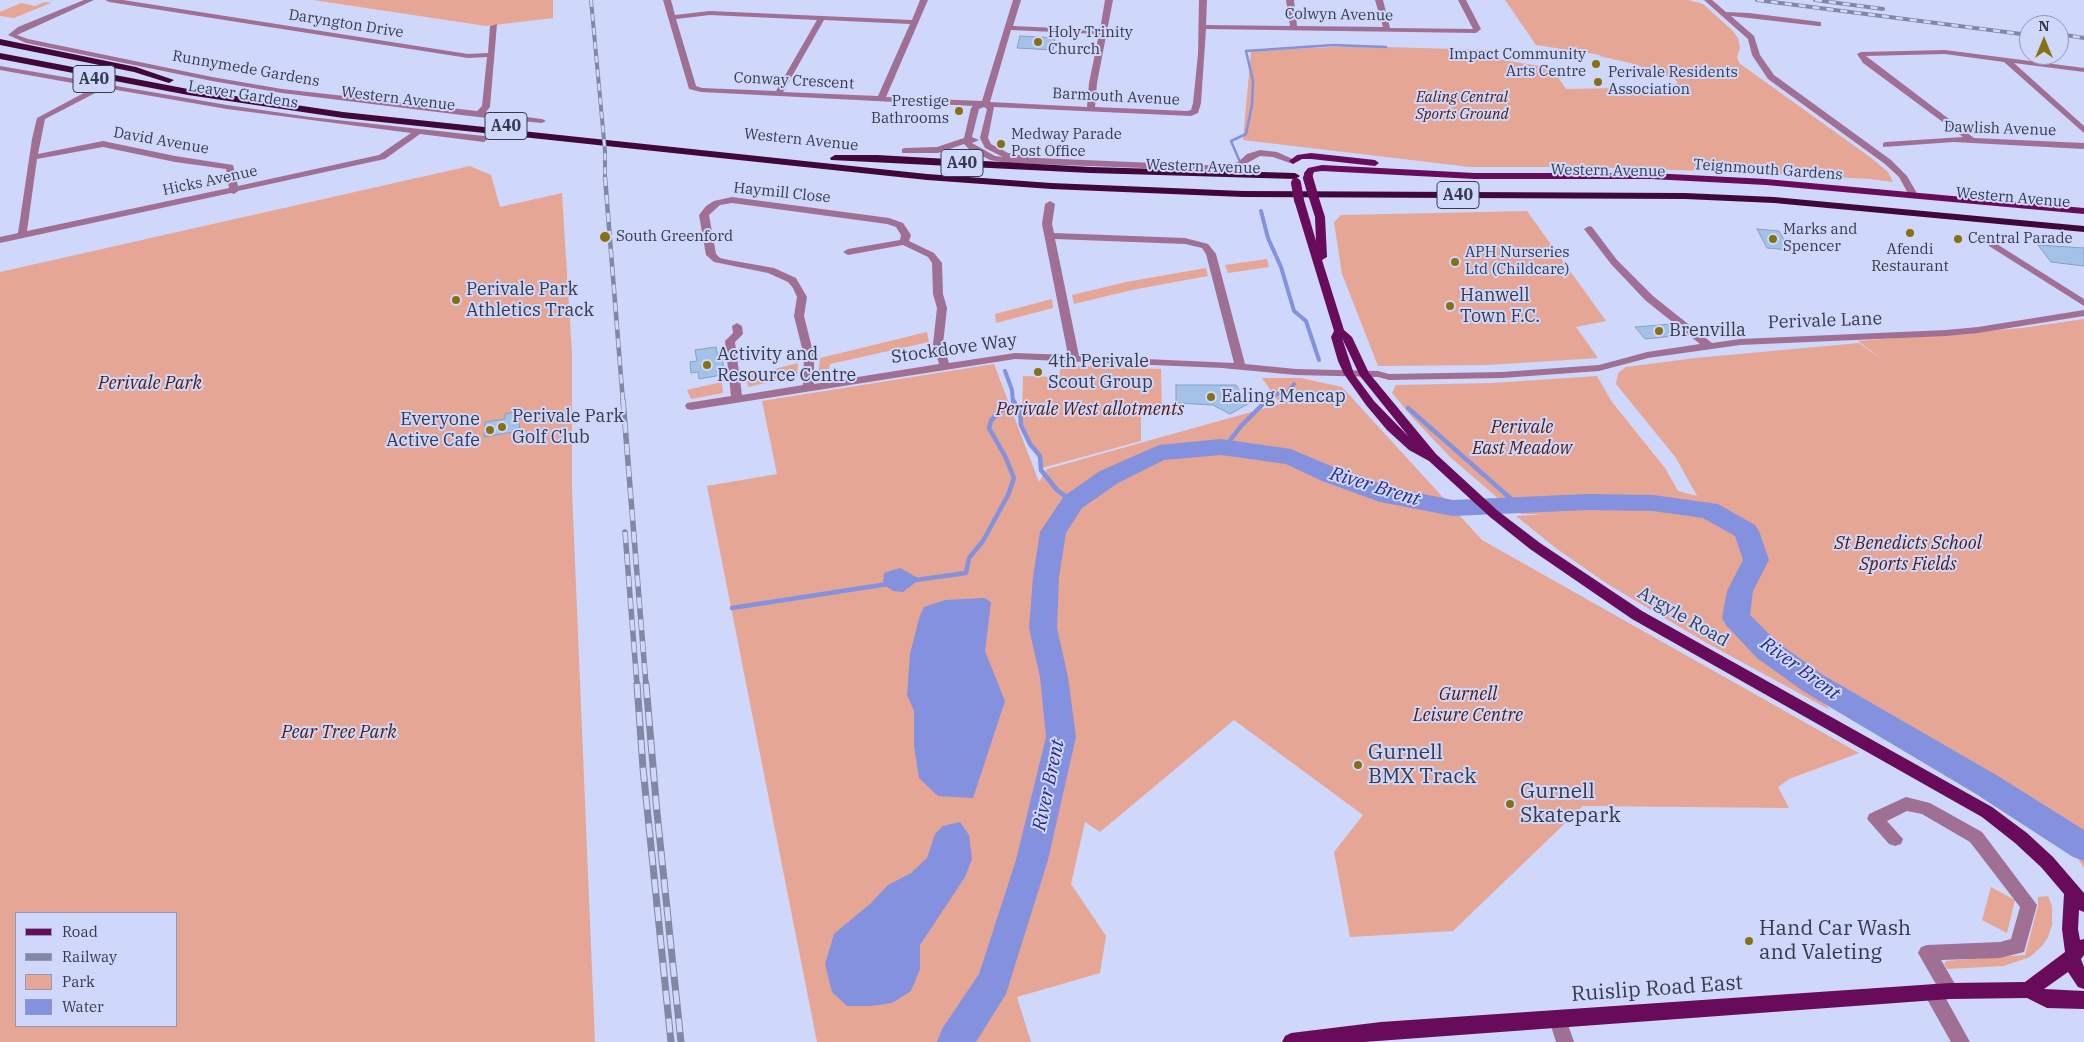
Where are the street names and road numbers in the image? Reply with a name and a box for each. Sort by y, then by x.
street label: Colwyn Avenue [1285,5,1393,25]
street label: Daryngton Drive [287,6,405,42]
street label: Runnymede Gardens [171,47,321,91]
road number: A40 [73,66,115,92]
street label: Conway Crescent [733,69,855,93]
street label: Leaver Gardens [187,77,299,113]
street label: Western Avenue [340,83,456,115]
street label: Barmouth Avenue [1052,85,1180,109]
road number: A40 [485,112,527,140]
street label: Dawlish Avenue [1944,118,2056,140]
street label: David Avenue [112,124,210,158]
street label: Western Avenue [743,125,859,155]
road number: A40 [941,150,983,177]
street label: Western Avenue [1145,156,1261,178]
street label: Teignmouth Gardens [1693,156,1843,184]
street label: Western Avenue [1550,161,1666,181]
street label: Hicks Avenue [161,162,259,200]
street label: Haymill Close [733,179,831,207]
road number: A40 [1437,182,1479,208]
street label: Western Avenue [1955,184,2071,212]
street label: Perivale Lane [1768,308,1882,334]
street label: Stockdove Way [890,329,1018,369]
street label: Argyle Road [1633,582,1733,652]
street label: Ruislip Road East [1570,970,1744,1008]

